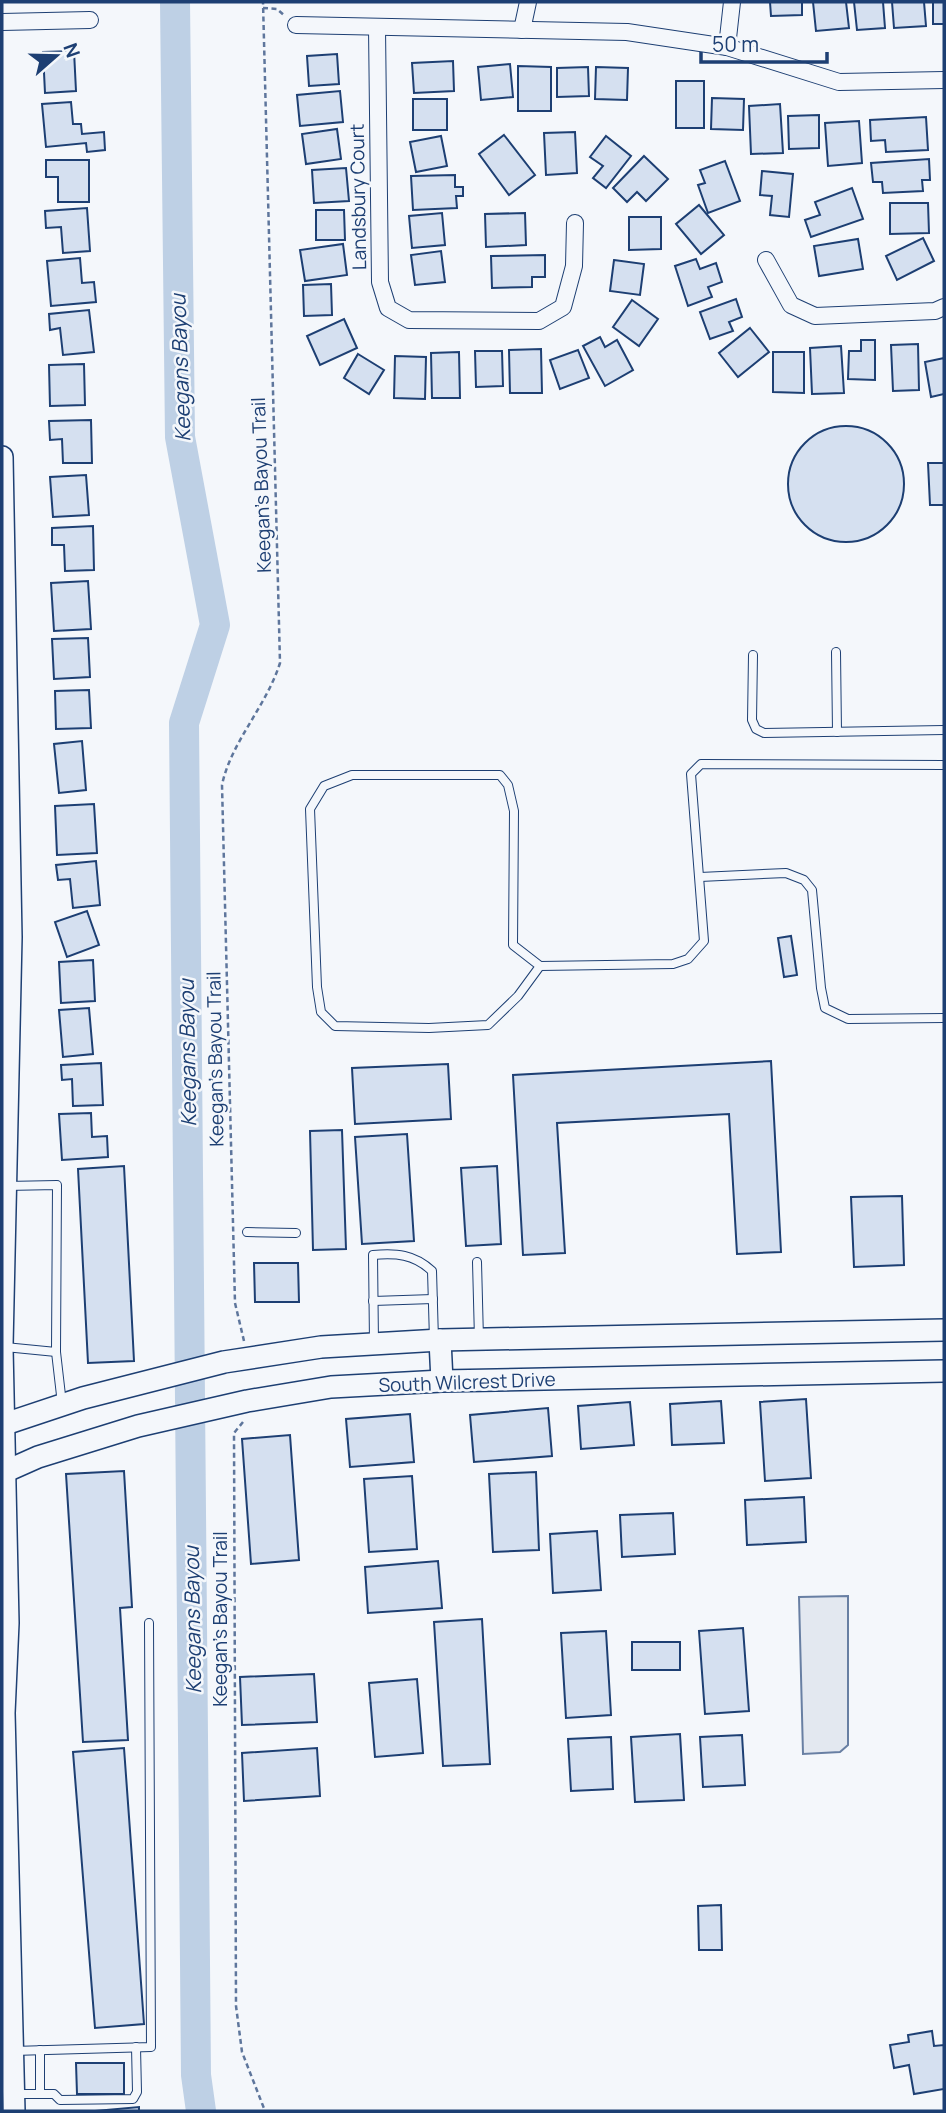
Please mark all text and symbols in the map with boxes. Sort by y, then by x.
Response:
north arrow [21,21,91,91]
scale bar [701,21,827,65]
text: 50 m [712,30,759,58]
text: N [57,39,87,61]
street label: Landsbury Court [344,124,372,270]
water label: Keegans Bayou [163,292,197,442]
street label: Keegan's Bayou Trail [245,397,277,573]
street label: Keegan's Bayou Trail [200,971,230,1147]
water label: Keegans Bayou [172,978,202,1127]
street label: South Wilcrest Drive [378,1366,556,1398]
street label: Keegan's Bayou Trail [207,1531,233,1707]
water label: Keegans Bayou [177,1545,207,1694]

